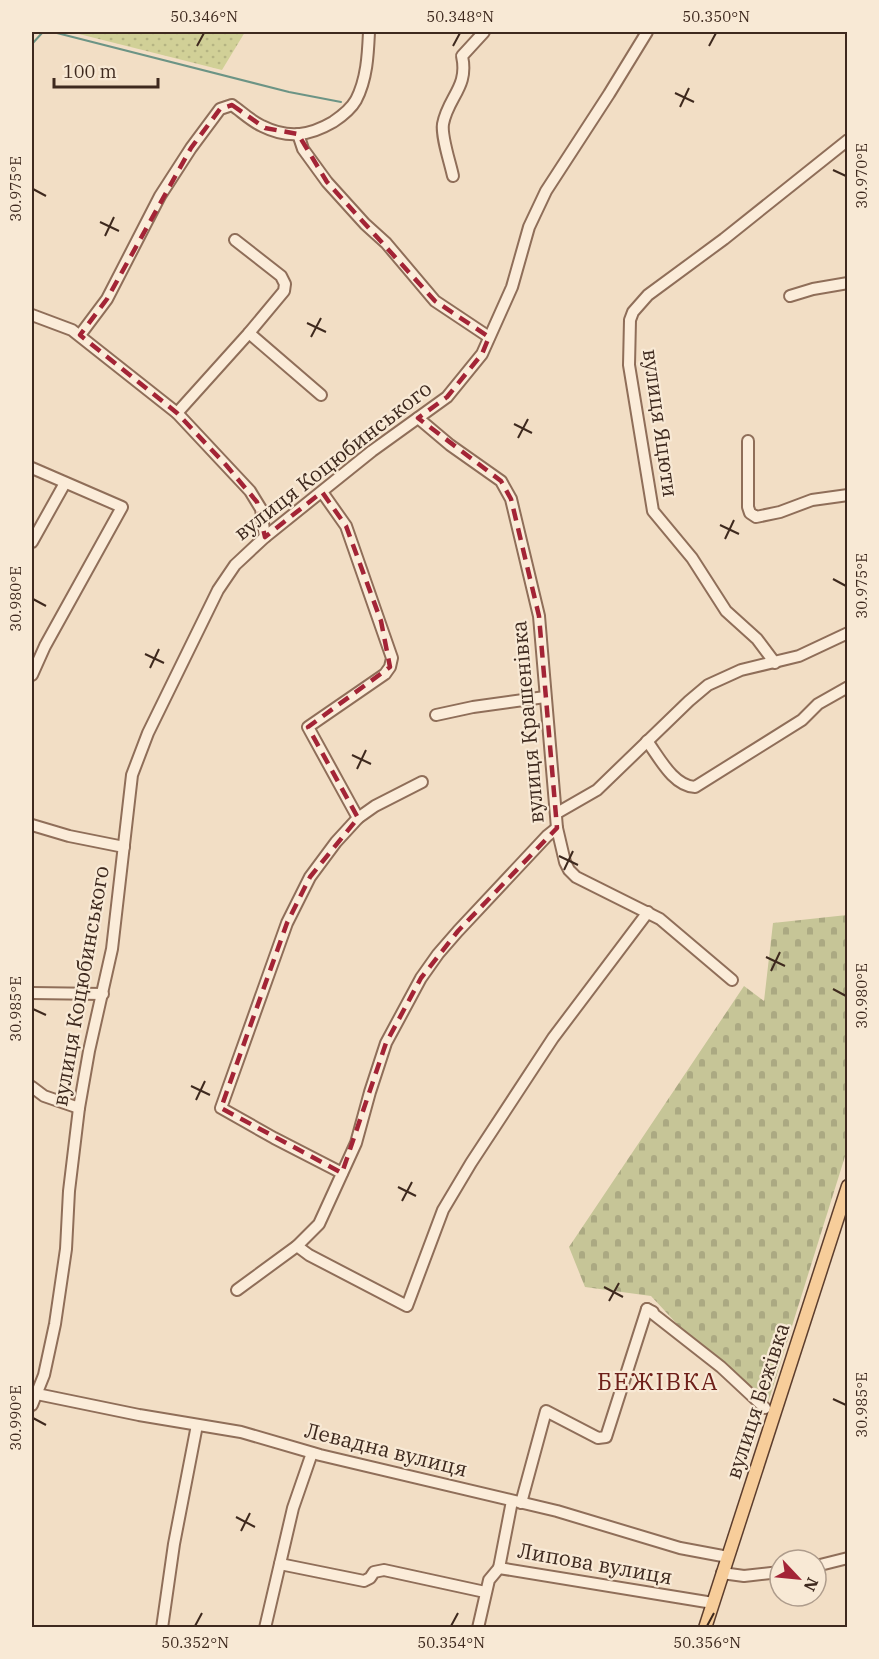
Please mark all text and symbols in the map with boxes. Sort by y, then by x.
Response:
text: 50.346°N [170,7,238,26]
text: 50.348°N [426,7,494,26]
text: 50.350°N [682,7,750,26]
scale bar [54,51,158,89]
text: 100 m [63,60,117,83]
text: 30.970°E [852,143,871,209]
text: 30.975°E [6,156,25,222]
street label: вулиця Яцюти [637,347,685,499]
street label: вулиця Коцюбинського [228,374,437,546]
text: 30.975°E [852,553,871,619]
text: 30.980°E [6,566,25,632]
street label: вулиця Крашенівка [504,619,550,825]
street label: вулиця Коцюбинського [45,863,115,1108]
text: 30.980°E [852,963,871,1029]
text: 30.985°E [6,976,25,1042]
street label: вулиця Бежівка [719,1319,795,1482]
district label: БЕЖІВКА [597,1365,719,1397]
text: 30.985°E [852,1372,871,1438]
text: 30.990°E [6,1385,25,1451]
street label: Левадна вулиця [302,1415,470,1483]
street label: Липова вулиця [516,1536,675,1590]
north arrow [768,1548,828,1608]
text: N [800,1575,823,1595]
text: 50.352°N [161,1633,229,1652]
text: 50.354°N [417,1633,485,1652]
text: 50.356°N [673,1633,741,1652]

